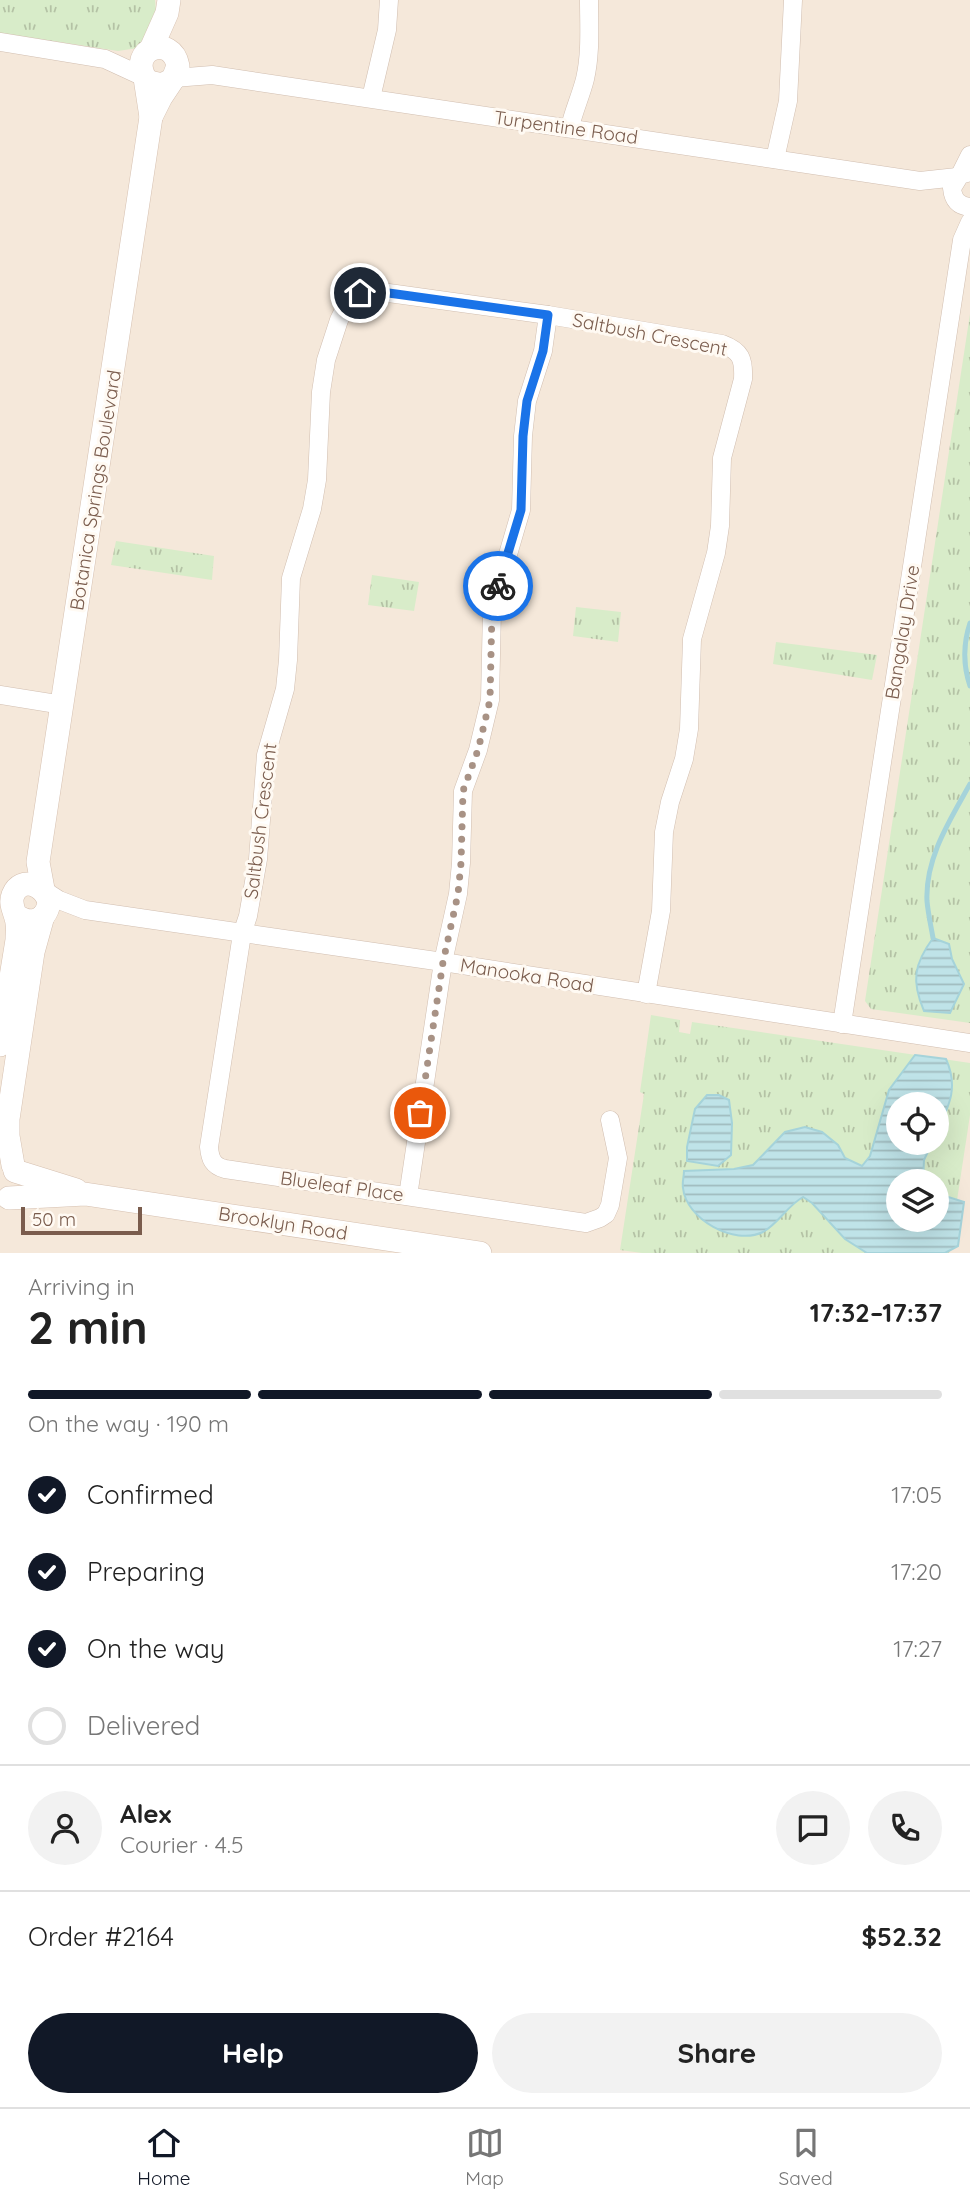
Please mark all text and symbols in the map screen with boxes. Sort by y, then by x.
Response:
street label: Turpentine Road [492,105,640,149]
pin [330,263,390,323]
icon: home [341,274,379,312]
street label: Saltbush Crescent [571,307,729,361]
street label: Botanica Springs Boulevard [64,368,126,612]
courier [463,551,533,621]
street label: Bangalay Drive [880,563,924,701]
icon: bike [479,567,517,605]
street label: Saltbush Crescent [239,742,281,900]
street label: Manooka Road [458,953,596,997]
pin [390,1083,450,1143]
map controls [886,1092,949,1232]
button: locate [886,1092,949,1155]
icon: bag [401,1094,439,1132]
street label: Blueleaf Place [279,1165,405,1207]
button: layers [886,1169,949,1232]
street label: Brooklyn Road [217,1201,349,1245]
scale bar [21,1204,142,1236]
text: 50 m [32,1207,76,1231]
text: Arriving in [28,1272,135,1301]
text: 17:32–17:37 [810,1296,942,1329]
text: 2 min [28,1298,148,1356]
text: On the way · 190 m [28,1409,229,1438]
icon: check [28,1476,66,1514]
text: Confirmed [87,1478,214,1511]
text: 17:05 [891,1480,942,1509]
icon: check [28,1553,66,1591]
text: Preparing [87,1555,205,1588]
text: 17:20 [891,1557,942,1586]
icon: check [28,1630,66,1668]
text: On the way [87,1632,225,1665]
text: 17:27 [893,1634,942,1663]
text: Delivered [87,1709,200,1742]
button: person [28,1791,102,1865]
button: chat [776,1791,850,1865]
button: phone [868,1791,942,1865]
text: Alex [120,1797,171,1830]
text: Courier · 4.5 [120,1830,244,1859]
text: Order #2164 [28,1920,174,1953]
text: $52.32 [861,1920,942,1953]
button: Help [28,2013,478,2093]
button: Share [492,2013,942,2093]
tab: Home [137,2124,191,2190]
tab: Map [465,2124,504,2190]
tab: Saved [779,2124,833,2190]

